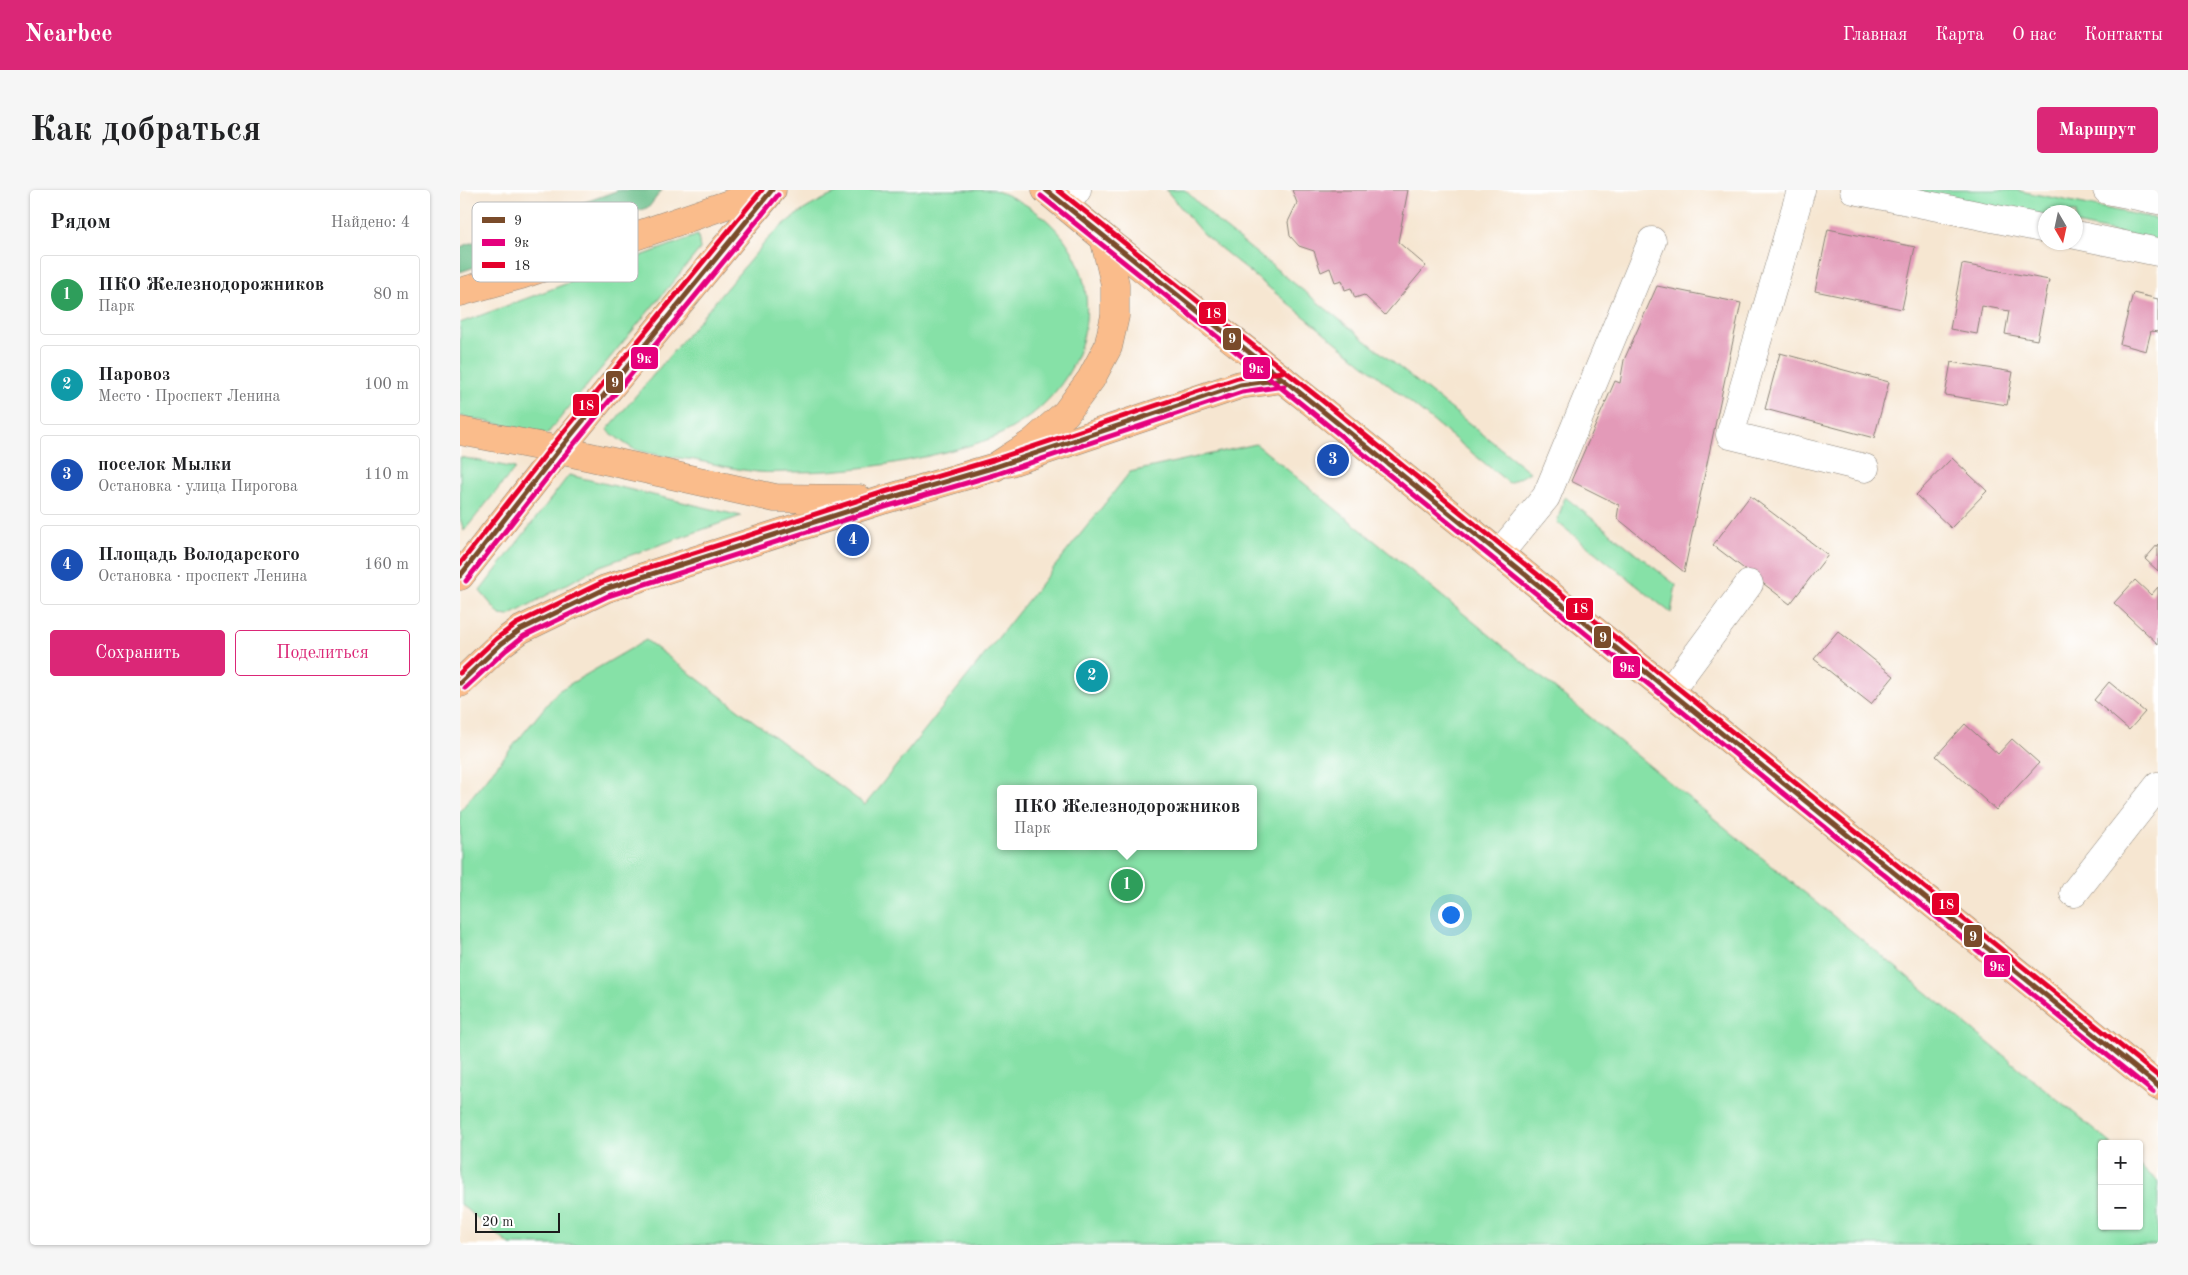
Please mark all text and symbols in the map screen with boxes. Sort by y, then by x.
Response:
text: Nearbee [25,23,113,47]
text: Главная [1843,26,1907,44]
text: Карта [1935,26,1984,44]
text: О нас [2012,26,2056,44]
text: Контакты [2084,26,2163,44]
button: Маршрут [2037,107,2158,153]
text: Как добраться [30,113,261,148]
legend [472,202,638,282]
north arrow [2038,205,2083,250]
text: Рядом [50,212,111,233]
text: 9 [514,214,522,228]
text: Найдено: 4 [331,215,410,231]
text: 9к [514,236,529,250]
text: 18 [514,259,530,273]
text: ПКО Железнодорожников [98,276,324,295]
text: 1 [62,287,72,303]
text: 80 m [373,287,409,303]
text: Парк [98,299,135,315]
line badge: 18 [1198,301,1227,325]
text: 18 [1205,307,1221,321]
line badge: 9 [1222,327,1242,351]
text: 9 [1228,332,1236,346]
line badge: 9к [630,346,659,370]
text: 9к [636,352,652,366]
line badge: 9к [1242,356,1271,380]
text: 9к [1248,362,1264,376]
text: Паровоз [98,366,170,385]
line badge: 9 [605,370,624,394]
text: 9 [611,376,619,390]
text: 2 [62,377,72,393]
text: 100 m [364,377,409,393]
text: Место · Проспект Ленина [98,389,281,405]
line badge: 18 [572,393,600,417]
text: 18 [578,399,594,413]
pin: 3 [1317,441,1349,479]
text: поселок Мылки [98,456,232,475]
text: 3 [62,467,72,483]
text: 110 m [364,467,409,483]
text: Остановка · улица Пирогова [98,479,298,495]
pin: 4 [837,521,869,559]
text: Площадь Володарского [98,546,300,565]
text: 4 [62,557,72,573]
text: 160 m [364,557,409,573]
text: Остановка · проспект Ленина [98,569,307,585]
line badge: 18 [1565,597,1594,621]
text: 18 [1572,602,1588,616]
line badge: 9 [1593,625,1612,649]
button: Сохранить [50,630,225,676]
button: Поделиться [235,630,410,676]
text: 9 [1599,631,1607,645]
line badge: 9к [1612,655,1641,679]
pin: 2 [1076,657,1108,695]
text: 9к [1619,661,1635,675]
popup [997,785,1257,850]
text: ПКО Железнодорожников [1014,798,1240,817]
text: Парк [1014,821,1051,837]
pin: 1 [1111,866,1143,904]
line badge: 18 [1931,892,1960,916]
text: 18 [1938,898,1954,912]
your location [1438,902,1464,928]
line badge: 9 [1963,924,1983,948]
text: 9 [1969,930,1977,944]
line badge: 9к [1983,954,2011,978]
text: 9к [1989,960,2005,974]
map controls [2098,1140,2143,1230]
button: + [2098,1140,2143,1185]
button: − [2098,1185,2143,1230]
scale bar [475,1210,560,1233]
text: 20 m [482,1215,513,1229]

